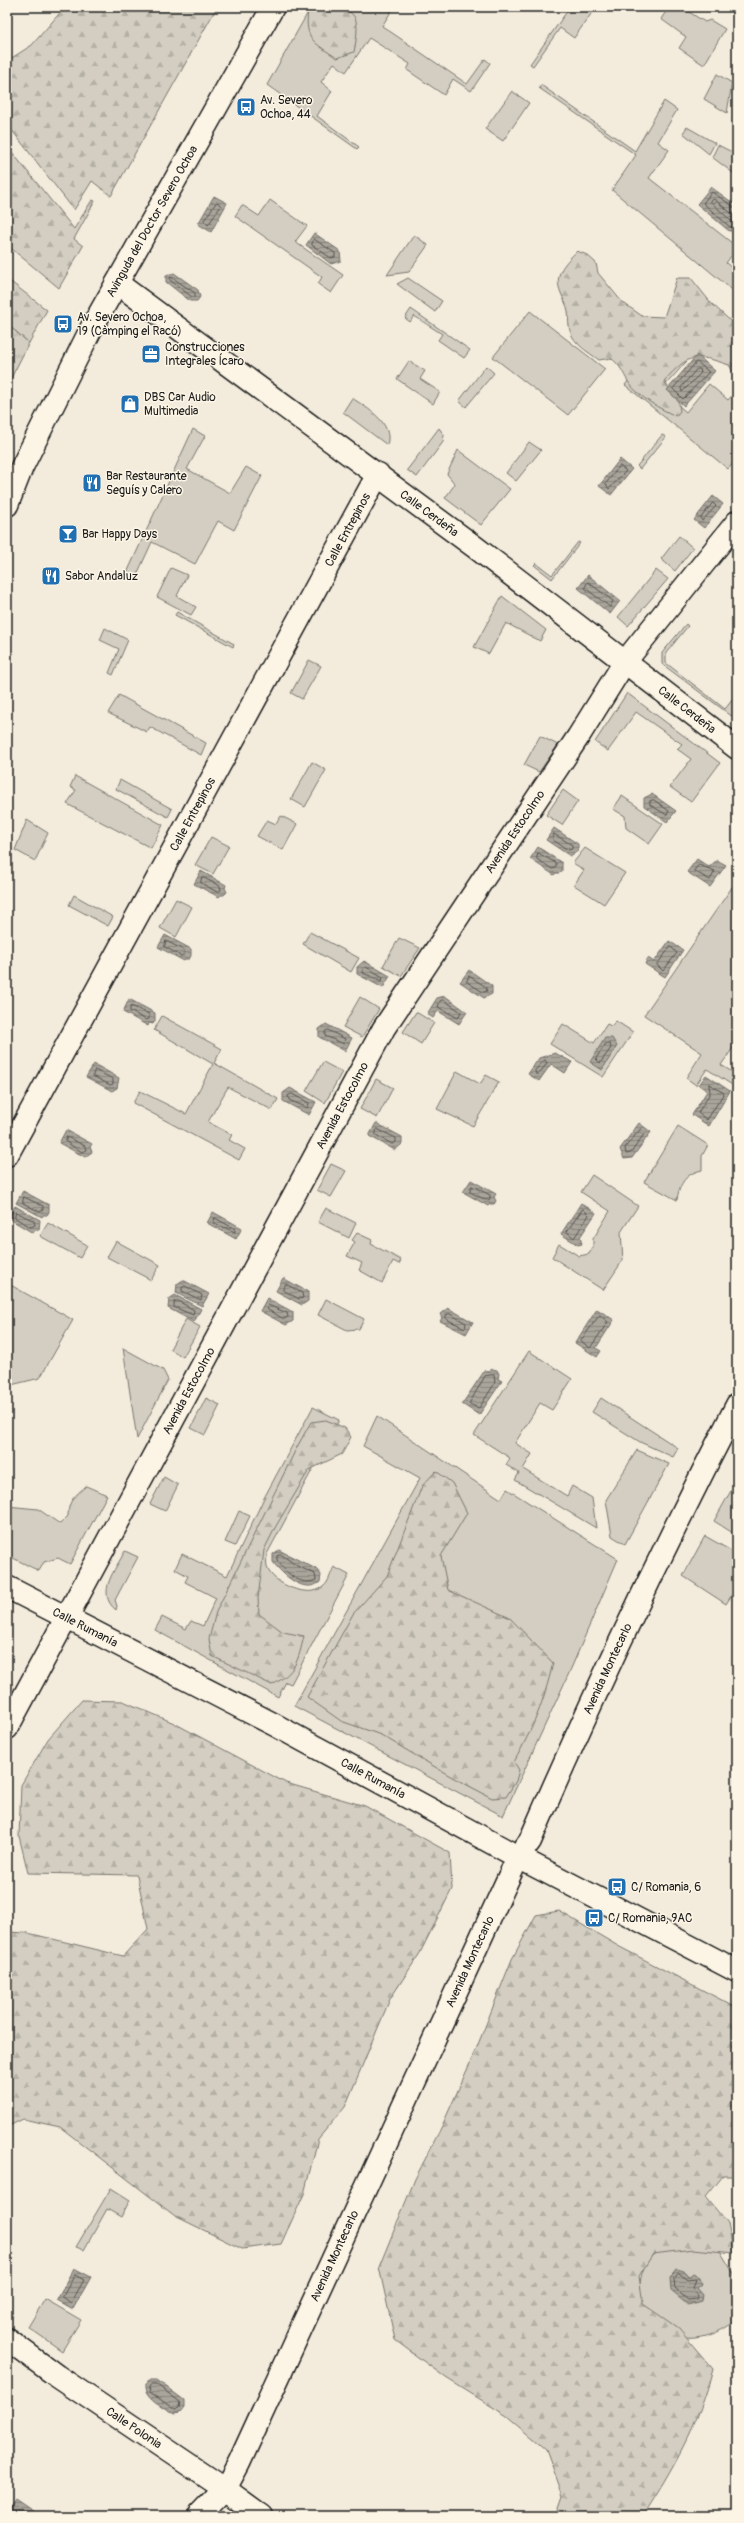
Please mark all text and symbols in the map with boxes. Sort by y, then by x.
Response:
place label: Av. Severo Ochoa, 44 [260,93,313,122]
bus stop icon: Av. Severo Ochoa, 44 [235,96,257,118]
street label: Avinguda del Doctor Severo Ochoa [103,142,201,300]
place label: Av. Severo Ochoa, 19 (Càmping el Racó) [77,310,182,339]
bus stop icon: Av. Severo Ochoa, 19 (Càmping el Racó) [52,313,74,335]
place label: Construcciones Integrales Ícaro [165,340,245,369]
office icon: Construcciones Integrales Ícaro [140,343,162,365]
place label: DBS Car Audio Multimedia [144,390,216,419]
shop icon: DBS Car Audio Multimedia [119,393,141,415]
place label: Bar Restaurante Seguís y Calero [106,469,187,498]
restaurant icon: Bar Restaurante Seguís y Calero [81,472,103,494]
street label: Calle Cerdeña [397,487,462,540]
street label: Calle Entrepinos [322,490,374,569]
bar icon: Bar Happy Days [57,523,79,545]
place label: Bar Happy Days [82,527,158,542]
restaurant icon: Sabor Andaluz [40,565,62,587]
place label: Sabor Andaluz [65,569,138,584]
street label: Calle Cerdeña [655,683,719,737]
street label: Calle Entrepinos [167,774,219,854]
street label: Avenida Estocolmo [482,787,548,876]
street label: Avenida Estocolmo [313,1059,372,1152]
street label: Avenida Estocolmo [159,1344,218,1437]
street label: Calle Rumanía [50,1604,121,1651]
street label: Avenida Montecarlo [580,1620,635,1717]
street label: Calle Rumanía [338,1755,408,1802]
bus stop icon: C/ Romania, 6 [606,1876,628,1898]
place label: C/ Romania, 6 [631,1880,701,1895]
bus stop icon: C/ Romania, 9AC [583,1907,605,1929]
place label: C/ Romania, 9AC [608,1911,693,1926]
street label: Avenida Montecarlo [442,1913,498,2010]
street label: Avenida Montecarlo [307,2207,362,2304]
street label: Calle Polonia [103,2404,165,2452]

